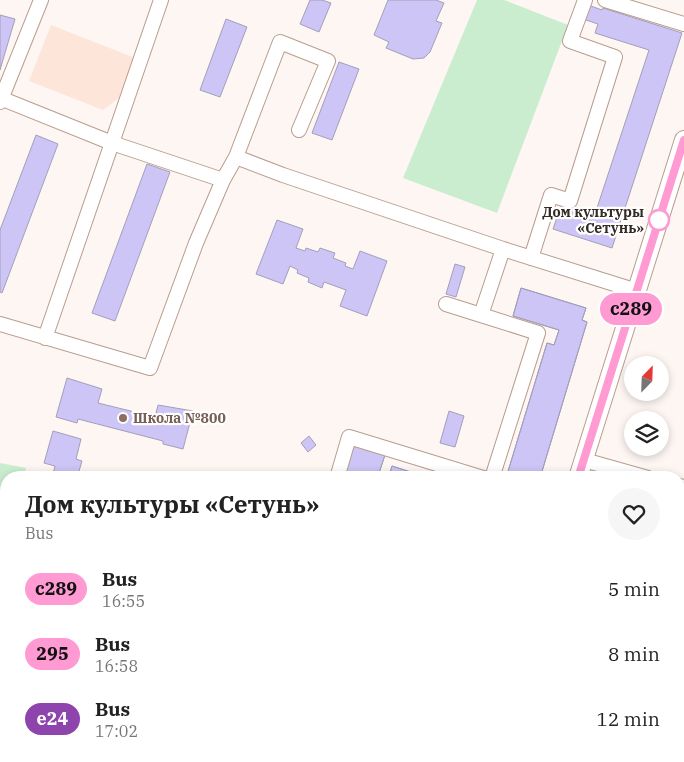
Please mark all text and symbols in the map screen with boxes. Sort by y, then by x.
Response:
place label: Дом культуры «Сетунь» [542,203,644,237]
marker: Дом культуры «Сетунь» [648,209,670,231]
line badge: с289 [596,293,666,325]
text: с289 [610,297,652,320]
north arrow [624,356,669,401]
map controls [624,356,669,456]
place label: Школа №800 [133,409,226,427]
button: layers [624,411,669,456]
marker: Школа №800 [117,412,129,424]
text: Дом культуры «Сетунь» [25,488,319,520]
button: heart [608,488,660,540]
text: Bus [25,523,53,543]
text: Bus [102,567,137,591]
text: с289 [35,577,77,600]
text: 5 min [608,577,660,601]
text: 16:55 [102,591,145,611]
text: Bus [95,632,130,656]
text: 295 [36,642,69,665]
text: 8 min [608,642,660,666]
text: 16:58 [95,656,138,676]
text: Bus [95,697,130,721]
text: е24 [37,707,68,730]
text: 12 min [597,707,660,731]
text: 17:02 [95,721,138,741]

